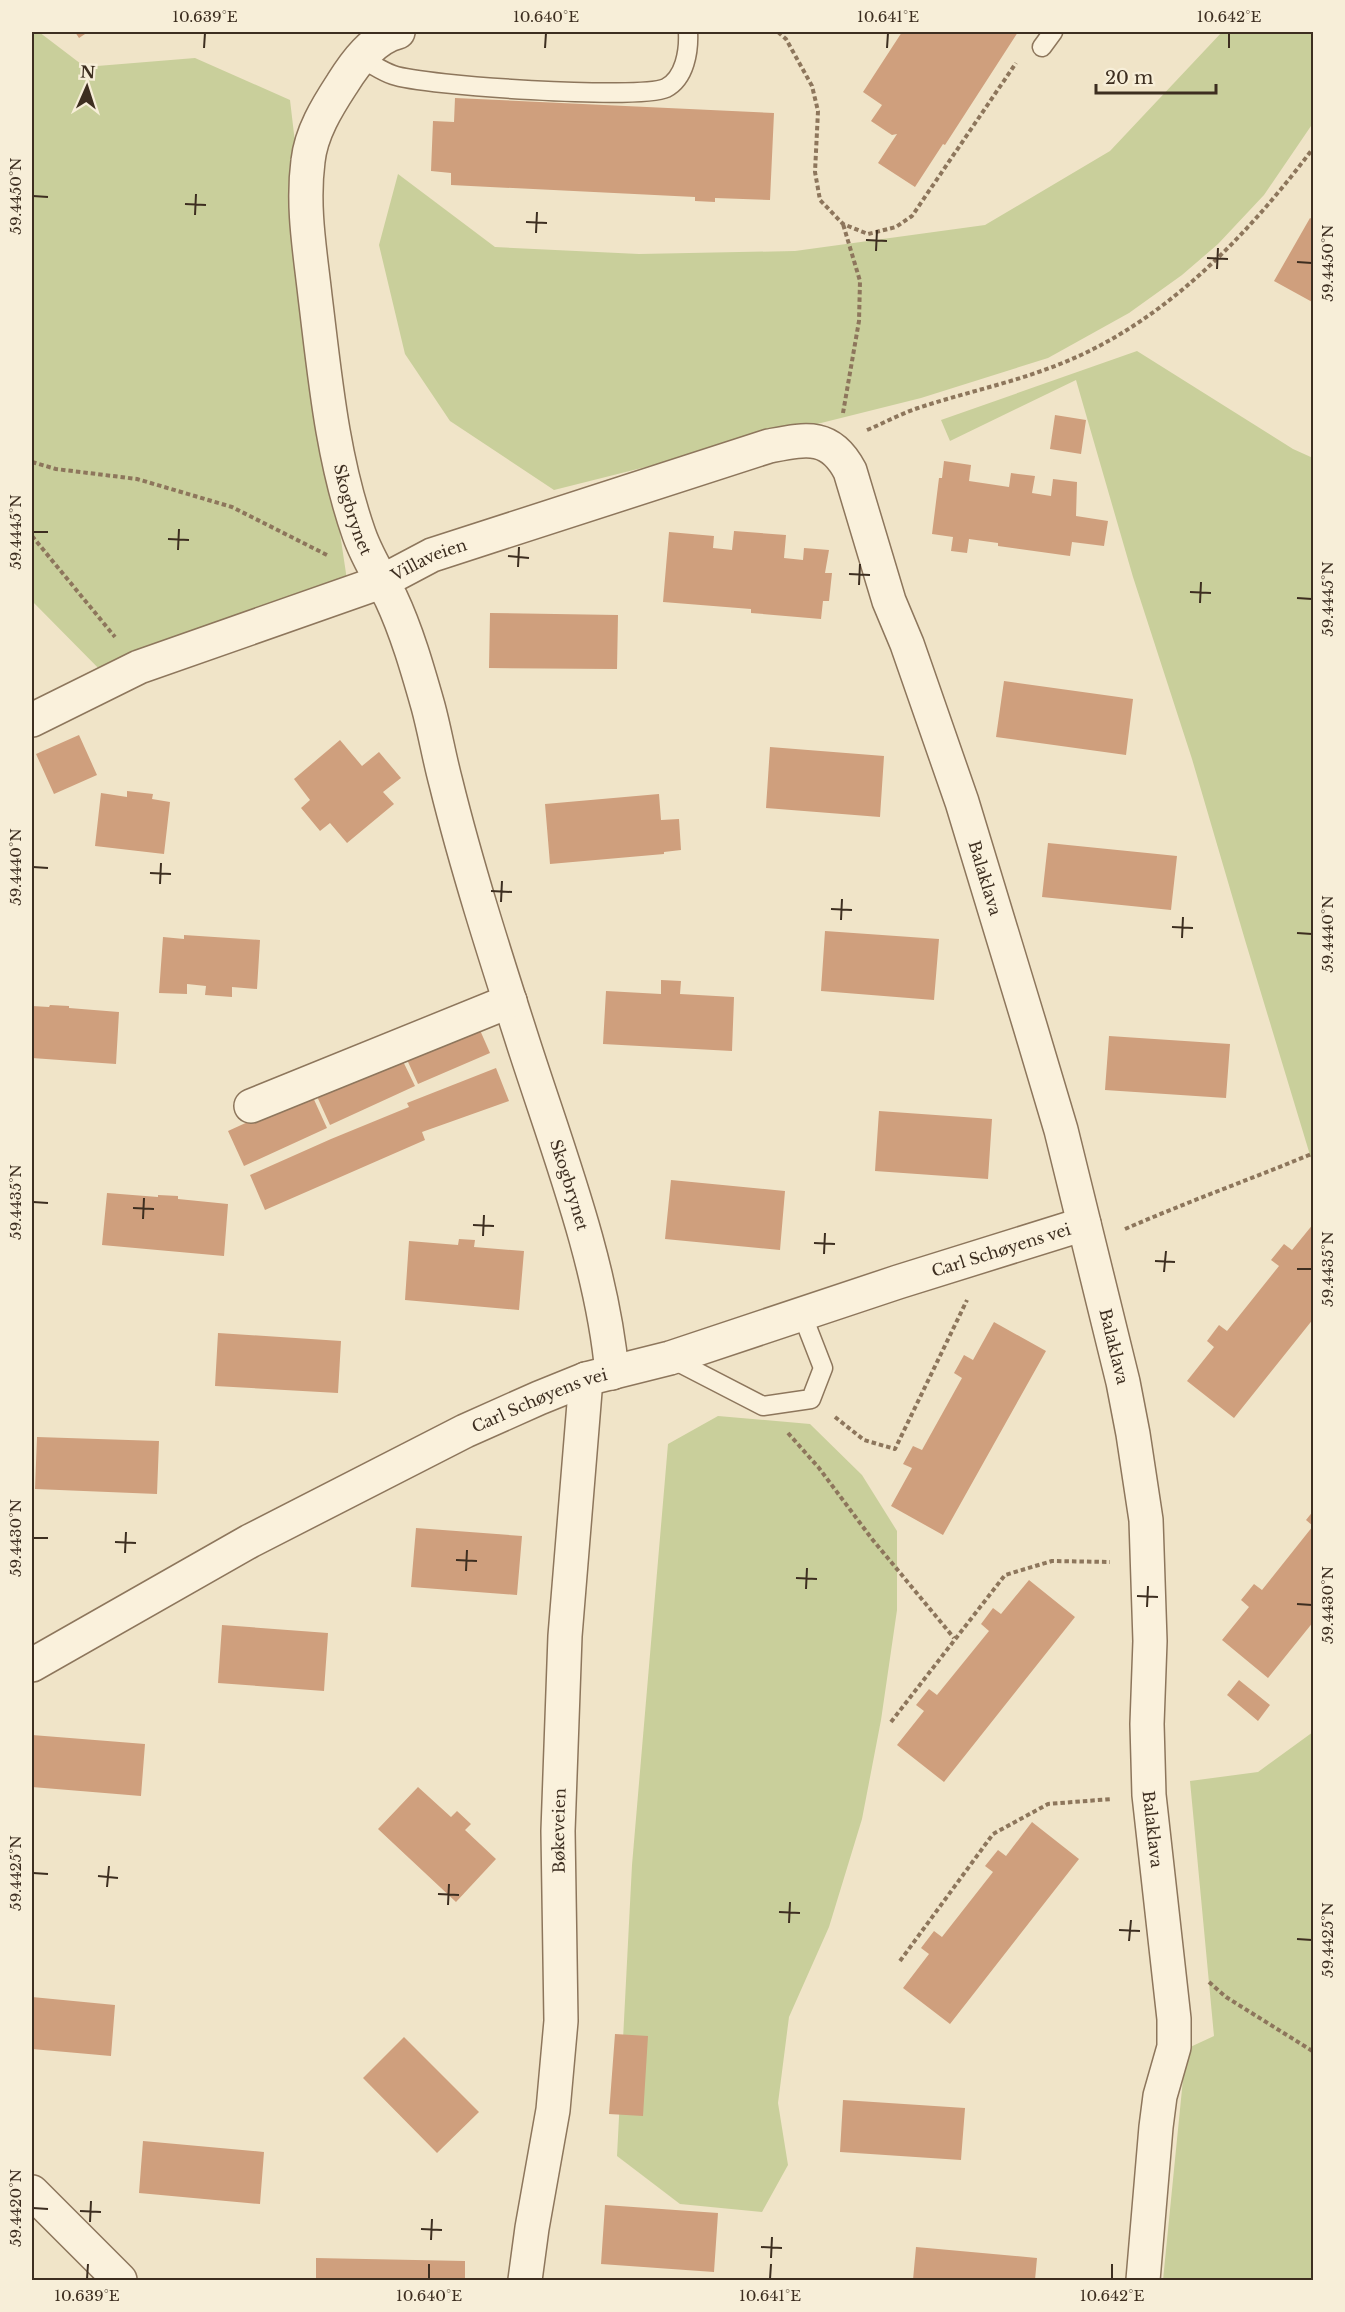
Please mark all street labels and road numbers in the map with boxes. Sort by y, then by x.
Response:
street label: Skogbrynet [330,462,376,558]
street label: Villaveien [387,534,469,585]
street label: Balaklava [964,838,1006,918]
street label: Skogbrynet [546,1137,593,1233]
street label: Carl Schøyens vei [929,1219,1074,1281]
street label: Balaklava [1095,1307,1133,1387]
street label: Carl Schøyens vei [469,1364,610,1437]
street label: Bøkeveien [548,1788,570,1873]
street label: Balaklava [1139,1790,1167,1869]

